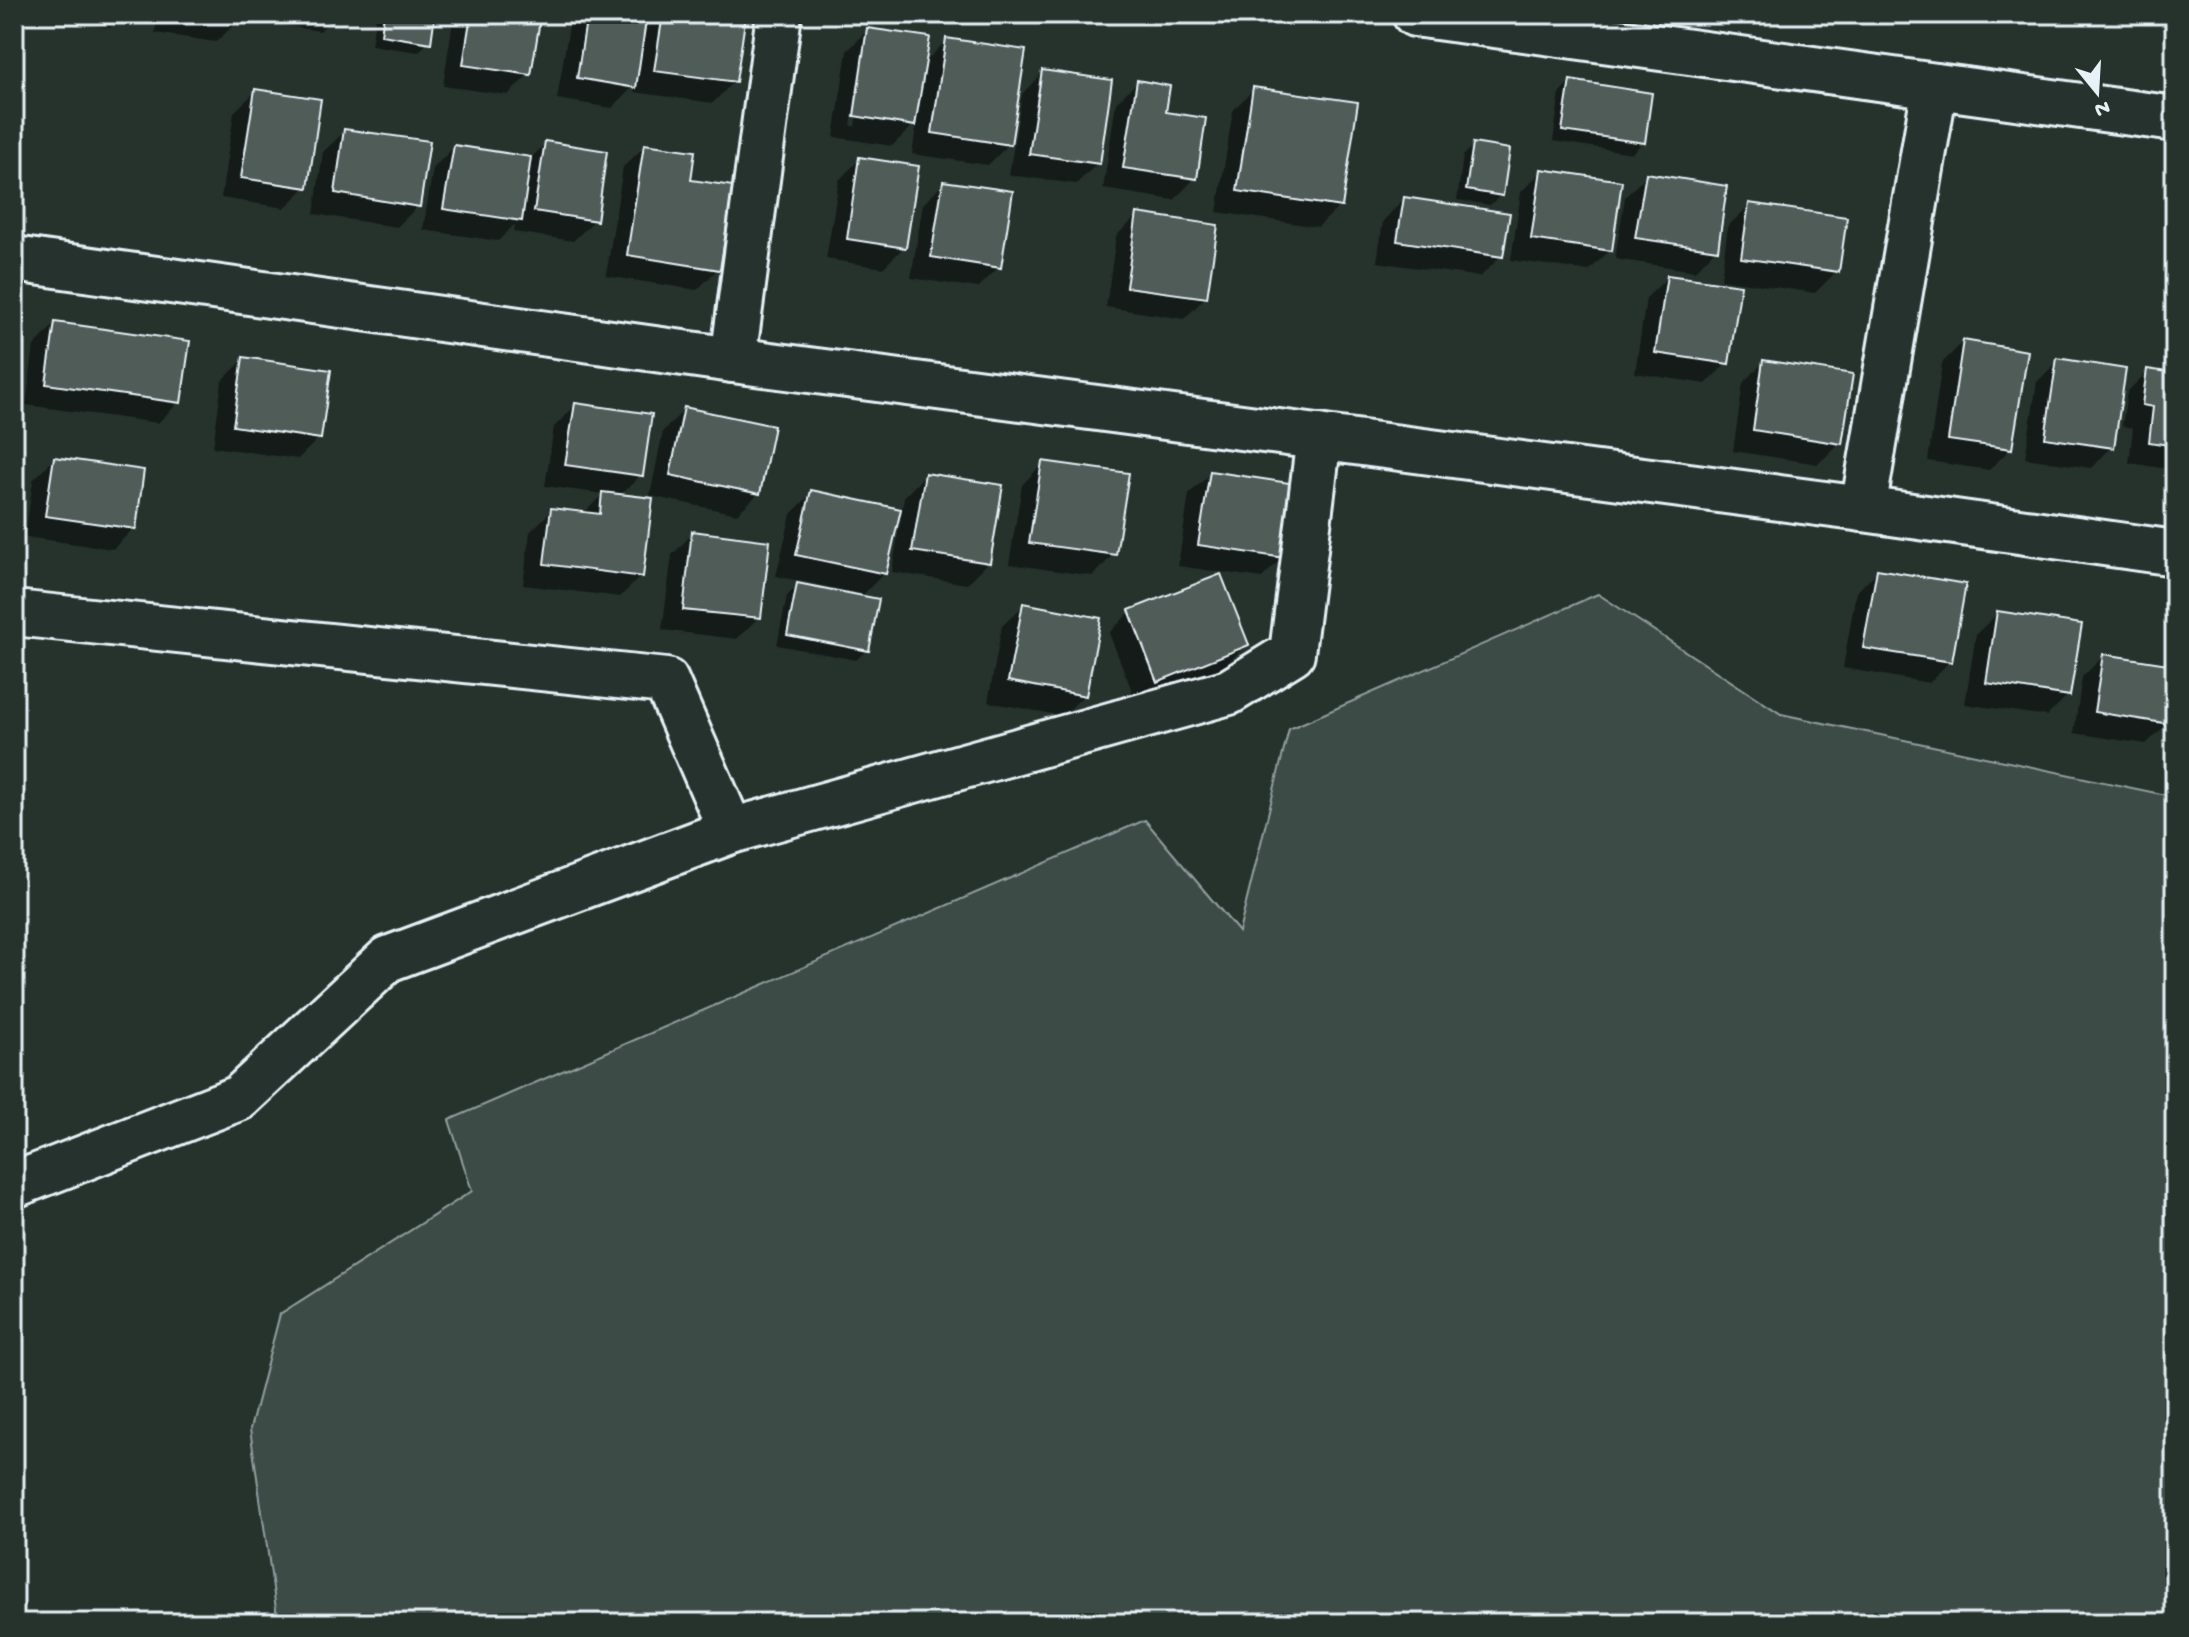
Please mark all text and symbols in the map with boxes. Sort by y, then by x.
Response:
north arrow [2057,52,2137,132]
text: N [2091,93,2113,122]

